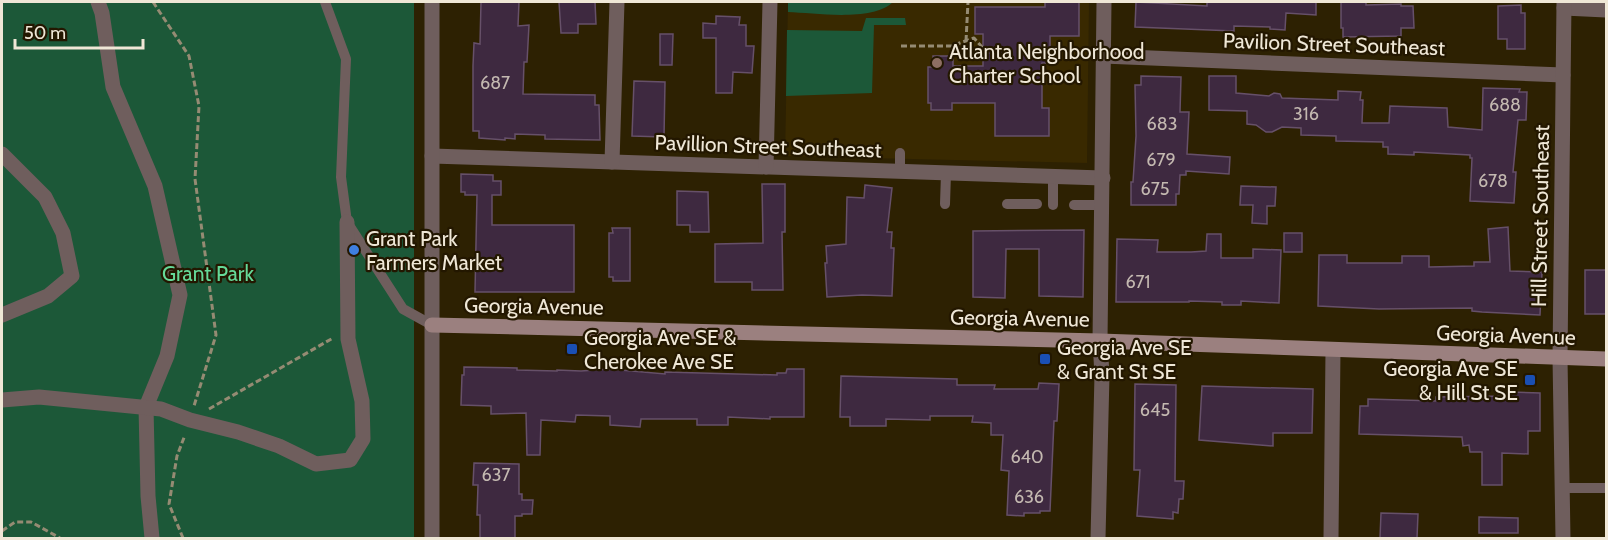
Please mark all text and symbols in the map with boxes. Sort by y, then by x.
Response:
scale bar [15,12,142,50]
text: 50 m [24,22,66,44]
street label: Pavilion Street Southeast [1223,28,1445,60]
place label: Atlanta Neighborhood Charter School [949,39,1144,88]
marker: Atlanta Neighborhood Charter School [930,56,944,70]
house number: 687 [480,72,510,94]
house number: 688 [1489,94,1521,116]
house number: 316 [1293,103,1319,125]
house number: 683 [1147,113,1177,135]
street label: Hill Street Southeast [1526,125,1554,307]
street label: Pavillion Street Southeast [654,130,882,162]
house number: 679 [1146,149,1176,171]
house number: 678 [1478,170,1508,192]
house number: 675 [1141,178,1169,200]
place label: Grant Park Farmers Market [366,226,502,275]
marker: Grant Park Farmers Market [347,243,361,257]
park label: Grant Park [162,261,254,286]
house number: 671 [1125,271,1151,293]
street label: Georgia Avenue [464,292,604,320]
street label: Georgia Avenue [950,304,1090,332]
street label: Georgia Avenue [1436,320,1576,350]
place label: Georgia Ave SE & Cherokee Ave SE [584,325,736,374]
place label: Georgia Ave SE & Grant St SE [1057,335,1192,384]
marker: Georgia Ave SE & Cherokee Ave SE [565,342,579,356]
marker: Georgia Ave SE & Grant St SE [1038,352,1052,366]
place label: Georgia Ave SE & Hill St SE [1383,356,1518,405]
marker: Georgia Ave SE & Hill St SE [1523,373,1537,387]
house number: 645 [1140,399,1170,421]
house number: 640 [1010,446,1044,468]
house number: 637 [481,464,511,486]
house number: 636 [1014,486,1044,508]

